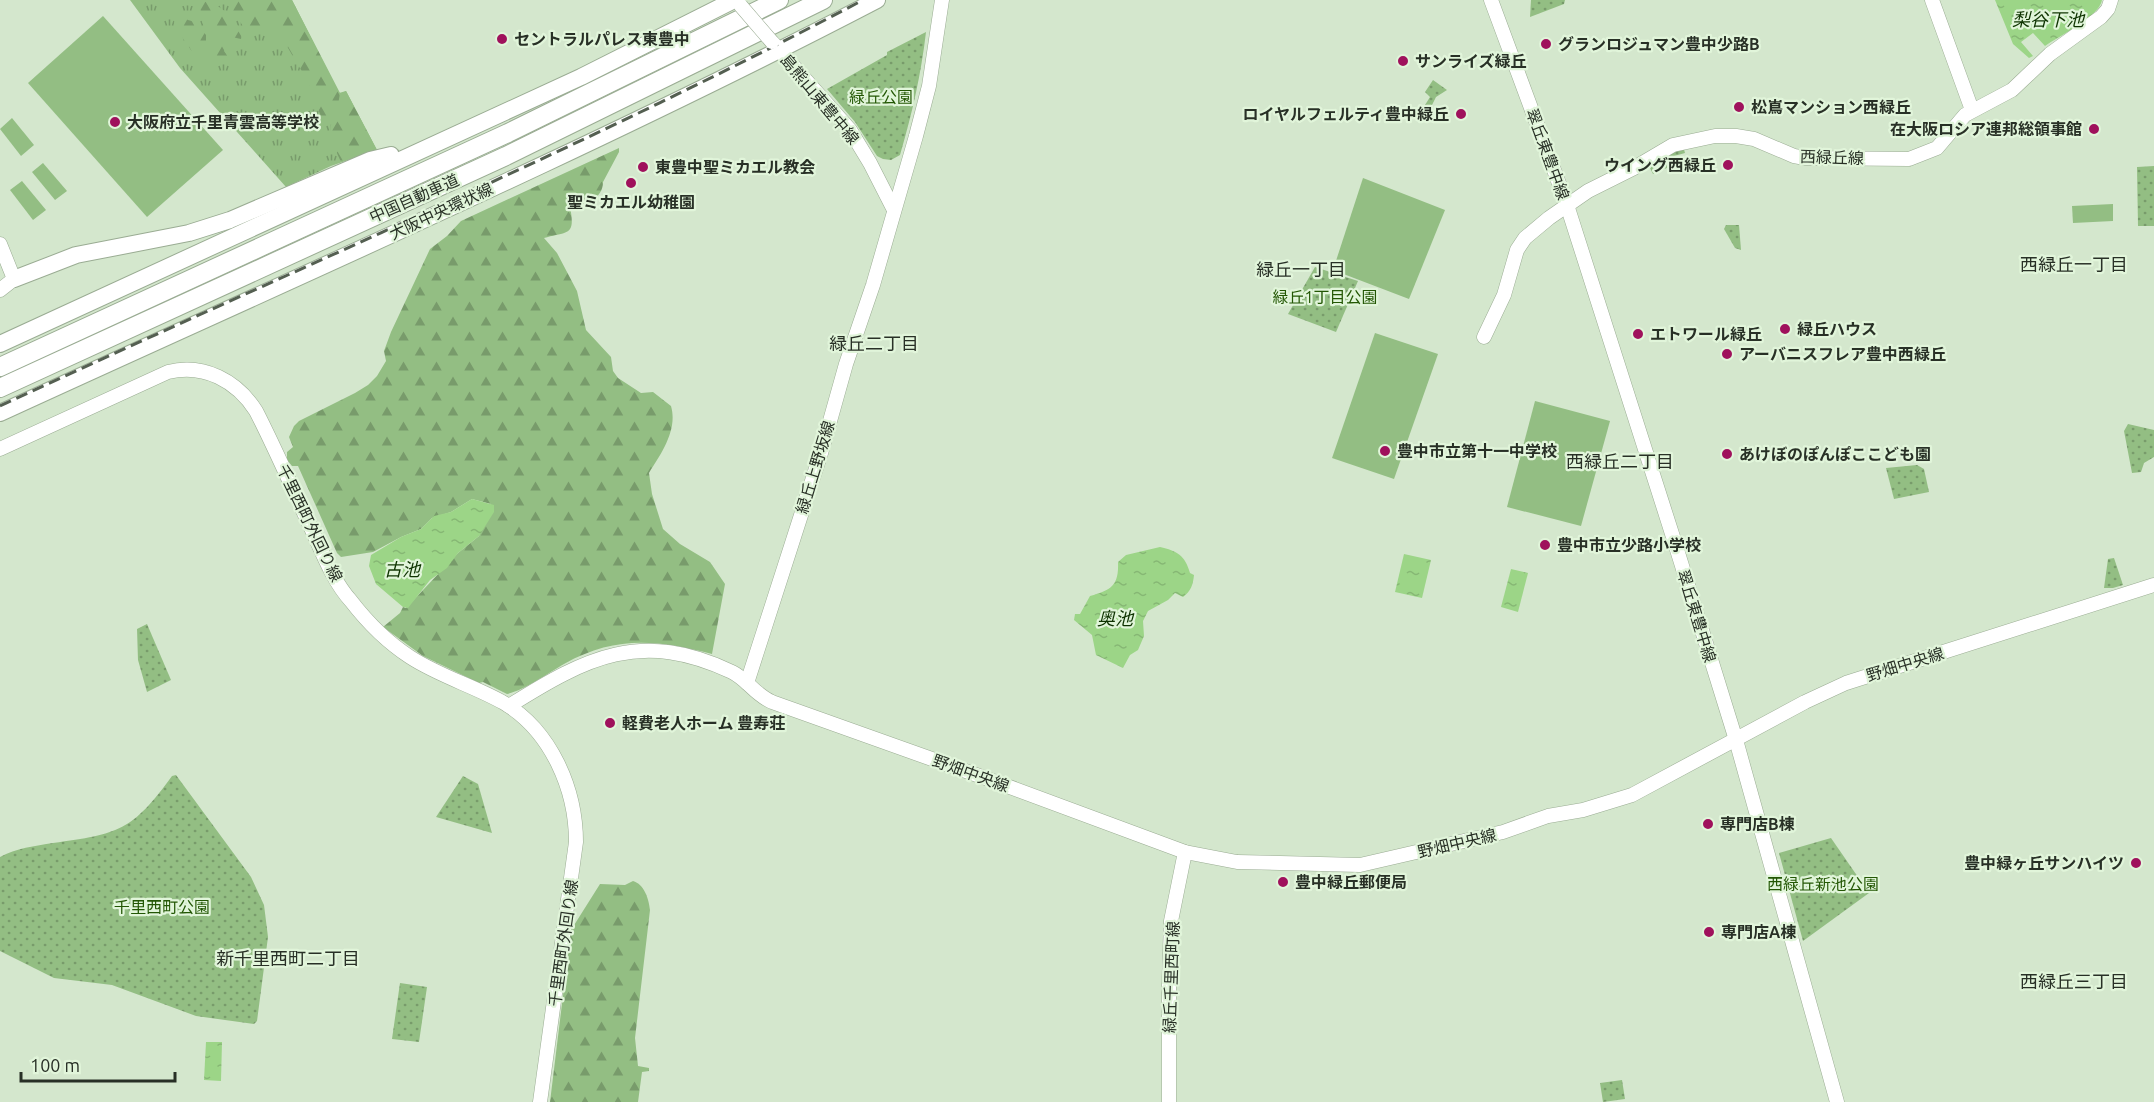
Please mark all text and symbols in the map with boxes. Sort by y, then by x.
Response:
water label: 梨谷下池 [2012,9,2086,29]
place label: セントラルパレス東豊中 [514,30,690,48]
marker: セントラルパレス東豊中 [495,32,509,46]
place label: グランロジュマン豊中少路B [1558,35,1760,53]
marker: グランロジュマン豊中少路B [1539,37,1553,51]
street label: 島熊山東豊中線 [777,50,863,148]
place label: サンライズ緑丘 [1415,52,1527,70]
marker: サンライズ緑丘 [1396,54,1410,68]
park label: 緑丘公園 [849,88,913,106]
place label: 松嶌マンション西緑丘 [1751,98,1911,116]
marker: 松嶌マンション西緑丘 [1732,100,1746,114]
place label: ロイヤルフェルティ豊中緑丘 [1242,105,1449,123]
street label: 翠丘東豊中線 [1523,106,1573,202]
marker: ロイヤルフェルティ豊中緑丘 [1454,107,1468,121]
place label: 大阪府立千里青雲高等学校 [127,113,319,131]
marker: 大阪府立千里青雲高等学校 [108,115,122,129]
place label: 在大阪ロシア連邦総領事館 [1890,120,2082,138]
marker: 在大阪ロシア連邦総領事館 [2087,122,2101,136]
street label: 西緑丘線 [1800,147,1864,167]
place label: ウイング西緑丘 [1604,156,1716,174]
place label: 東豊中聖ミカエル教会 [655,158,815,176]
marker: ウイング西緑丘 [1721,158,1735,172]
marker: 東豊中聖ミカエル教会 [636,160,650,174]
street label: 中国自動車道 [366,170,462,226]
marker: 聖ミカエル幼稚園 [624,176,638,190]
street label: 大阪中央環状線 [386,179,496,243]
place label: 聖ミカエル幼稚園 [567,193,695,211]
district label: 西緑丘一丁目 [2020,254,2128,274]
district label: 緑丘一丁目 [1256,259,1346,279]
park label: 緑丘1丁目公園 [1272,288,1378,306]
place label: 緑丘ハウス [1797,320,1877,338]
marker: 緑丘ハウス [1778,322,1792,336]
place label: エトワール緑丘 [1650,325,1762,343]
marker: エトワール緑丘 [1631,327,1645,341]
district label: 緑丘二丁目 [829,333,919,353]
place label: アーバニスフレア豊中西緑丘 [1739,345,1946,363]
marker: アーバニスフレア豊中西緑丘 [1720,347,1734,361]
street label: 緑丘上野坂線 [792,418,838,516]
place label: 豊中市立第十一中学校 [1397,442,1557,460]
marker: 豊中市立第十一中学校 [1378,444,1392,458]
place label: あけぼのぽんぽここども園 [1739,445,1931,463]
marker: あけぼのぽんぽここども園 [1720,447,1734,461]
district label: 西緑丘二丁目 [1566,451,1674,471]
street label: 千里西町外回り線 [274,462,346,584]
place label: 豊中市立少路小学校 [1557,536,1701,554]
marker: 豊中市立少路小学校 [1538,538,1552,552]
water label: 古池 [384,559,422,579]
street label: 翠丘東豊中線 [1674,567,1720,665]
water label: 奥池 [1097,608,1135,628]
street label: 野畑中央線 [1864,644,1946,684]
place label: 軽費老人ホーム 豊寿荘 [622,714,785,732]
marker: 軽費老人ホーム 豊寿荘 [603,716,617,730]
street label: 野畑中央線 [930,751,1012,795]
place label: 専門店B棟 [1720,815,1795,833]
marker: 専門店B棟 [1701,817,1715,831]
street label: 野畑中央線 [1416,825,1498,861]
place label: 豊中緑ヶ丘サンハイツ [1964,854,2124,872]
marker: 豊中緑ヶ丘サンハイツ [2129,856,2143,870]
place label: 豊中緑丘郵便局 [1295,873,1407,891]
marker: 豊中緑丘郵便局 [1276,875,1290,889]
park label: 西緑丘新池公園 [1767,875,1879,893]
street label: 千里西町外回り線 [545,878,581,1008]
park label: 千里西町公園 [114,898,210,916]
street label: 緑丘千里西町線 [1160,921,1182,1033]
place label: 専門店A棟 [1721,923,1796,941]
marker: 専門店A棟 [1702,925,1716,939]
district label: 新千里西町二丁目 [216,948,360,968]
district label: 西緑丘三丁目 [2020,971,2128,991]
scale bar [21,1045,176,1083]
text: 100 m [30,1055,80,1075]

